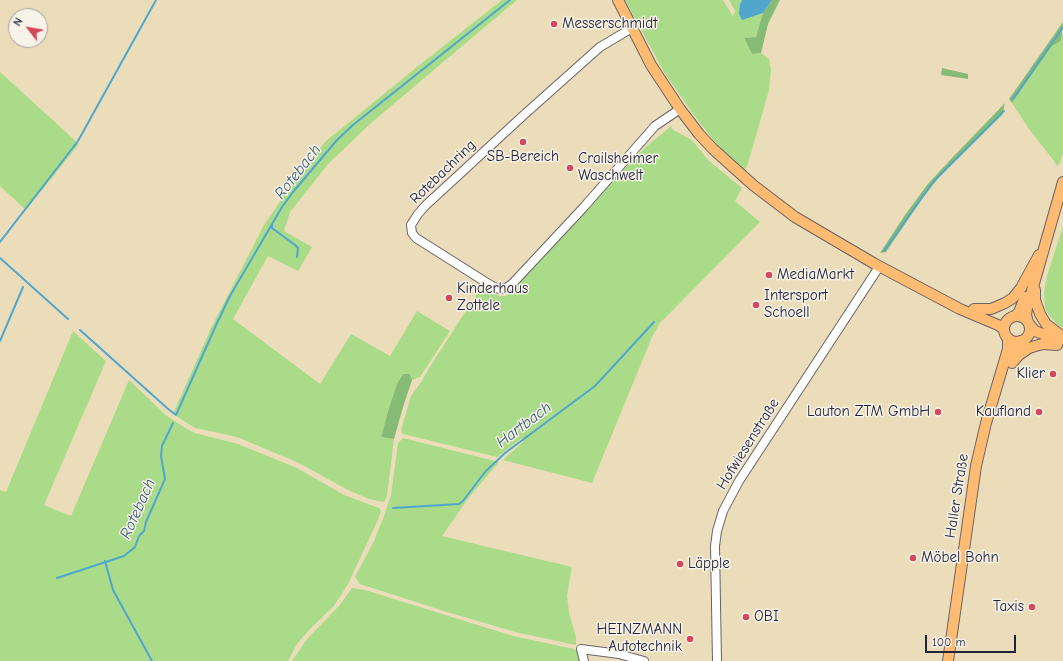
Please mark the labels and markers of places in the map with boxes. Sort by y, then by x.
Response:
place label: Messerschmidt [562,15,658,33]
marker: Messerschmidt [549,19,559,29]
marker: SB-Bereich [518,137,528,147]
place label: SB-Bereich [487,148,559,166]
place label: Crailsheimer Waschwelt [578,150,658,185]
marker: Crailsheimer Waschwelt [565,163,575,173]
place label: MediaMarkt [777,266,854,284]
marker: MediaMarkt [764,270,774,280]
place label: Kinderhaus Zottele [457,280,528,315]
place label: Intersport Schoell [764,287,828,322]
marker: Kinderhaus Zottele [444,293,454,303]
marker: Intersport Schoell [751,300,761,310]
place label: Klier [1016,365,1045,383]
marker: Klier [1048,369,1058,379]
place label: Lauton ZTM GmbH [807,403,930,421]
place label: Kaufland [976,403,1031,421]
marker: Lauton ZTM GmbH [933,407,943,417]
marker: Kaufland [1034,407,1044,417]
place label: Möbel Bohn [921,549,999,567]
marker: Möbel Bohn [908,553,918,563]
place label: Läpple [688,555,730,573]
marker: Läpple [675,559,685,569]
place label: Taxis [993,598,1024,616]
marker: Taxis [1027,602,1037,612]
place label: OBI [754,608,779,626]
marker: OBI [741,612,751,622]
place label: HEINZMANN Autotechnik [597,621,682,656]
marker: HEINZMANN Autotechnik [685,634,695,644]

